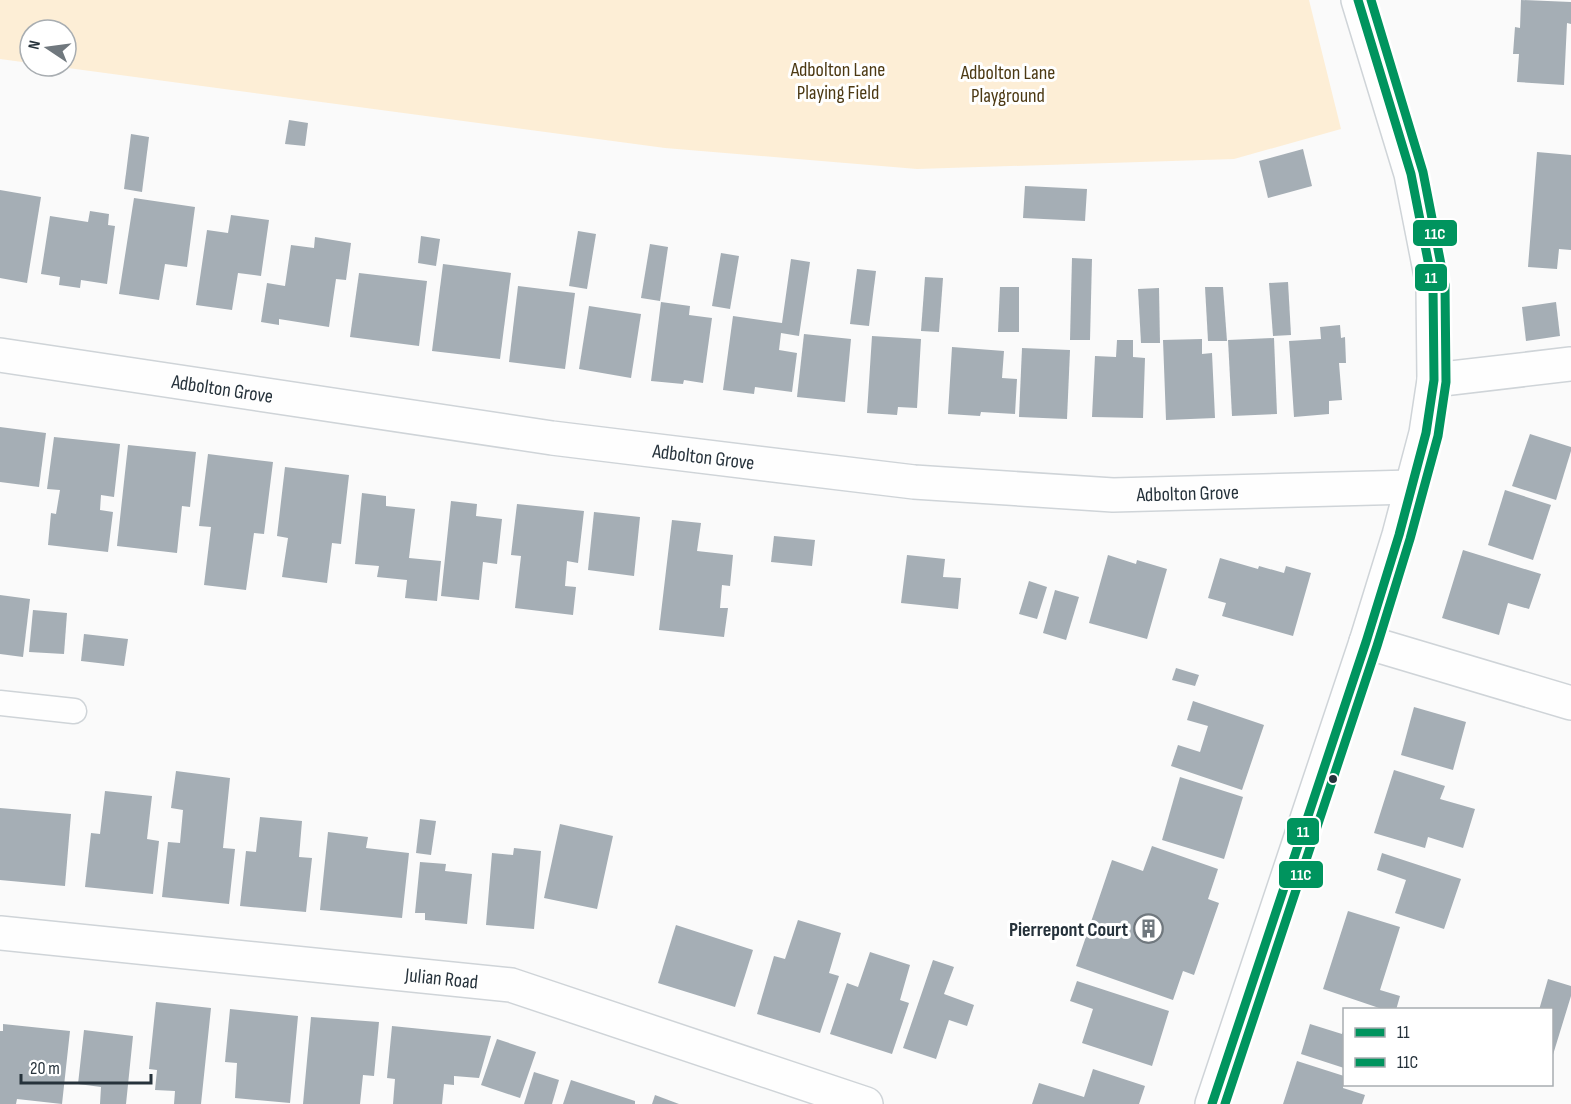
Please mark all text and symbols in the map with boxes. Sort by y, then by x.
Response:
north arrow [18,18,78,78]
text: N [25,39,45,51]
park label: Adbolton Lane Playing Field [790,58,885,105]
park label: Adbolton Lane Playground [960,61,1055,108]
line badge: 11C [1412,219,1458,247]
text: 11C [1425,225,1445,244]
line badge: 11 [1414,263,1448,292]
text: 11 [1425,269,1438,288]
street label: Adbolton Grove [169,370,275,409]
street label: Adbolton Grove [650,439,756,476]
street label: Adbolton Grove [1135,481,1239,507]
unlabelled marker [1327,773,1339,785]
line badge: 11 [1286,817,1320,846]
text: 11 [1297,823,1310,842]
line badge: 11C [1278,860,1324,889]
text: 11C [1291,866,1311,885]
building icon: Pierrepont Court [1133,913,1165,945]
place label: Pierrepont Court [1009,918,1128,942]
street label: Julian Road [403,963,479,995]
legend [1343,1008,1553,1086]
text: 11 [1397,1022,1410,1043]
scale bar [21,1047,152,1085]
text: 11C [1397,1052,1418,1073]
text: 20 m [30,1058,60,1079]

